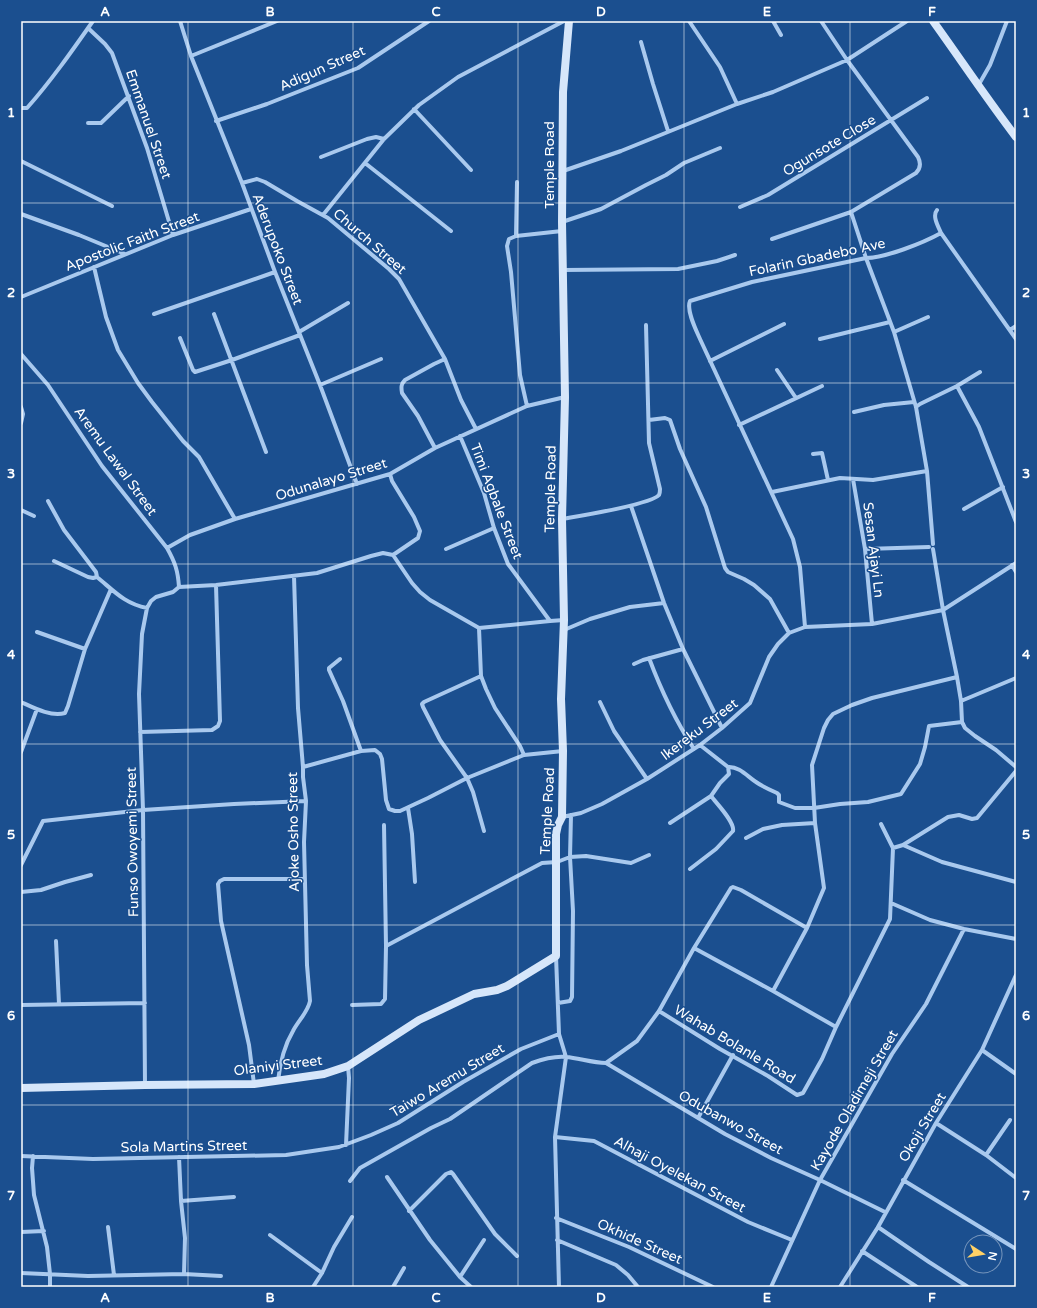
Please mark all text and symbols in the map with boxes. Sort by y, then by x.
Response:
text: A [100,4,110,20]
text: B [265,4,275,20]
text: C [431,4,441,20]
text: D [596,4,606,20]
text: E [763,4,771,20]
text: F [928,4,936,20]
street label: Adigun Street [277,42,368,95]
street label: Emmanuel Street [122,67,175,182]
text: 1 [7,105,15,121]
text: 1 [1022,105,1030,121]
street label: Ogunsote Close [780,111,879,180]
street label: Temple Road [541,121,558,209]
street label: Aderupoko Street [248,191,307,308]
street label: Church Street [330,205,410,278]
street label: Apostolic Faith Street [63,208,202,275]
street label: Folarin Gbadebo Ave [747,235,887,280]
text: 2 [7,285,15,301]
text: 2 [1022,285,1030,301]
street label: Aremu Lawal Street [70,404,161,519]
street label: Timi Agbale Street [467,441,527,562]
street label: Temple Road [541,445,560,533]
street label: Odunalayo Street [273,454,390,505]
text: 3 [7,466,15,482]
text: 3 [1022,466,1030,482]
street label: Sesan Ajayi Ln [859,501,888,599]
text: 4 [7,647,16,663]
text: 4 [1022,647,1031,663]
street label: Ikereku Street [657,694,742,764]
street label: Funso Owoyemi Street [123,766,142,917]
street label: Temple Road [537,767,558,855]
street label: Ajoke Osho Street [284,771,303,892]
text: 5 [7,827,15,843]
text: 5 [1022,827,1030,843]
street label: Wahab Bolanle Road [671,1001,799,1087]
text: 6 [7,1008,15,1024]
text: 6 [1022,1008,1030,1024]
street label: Kayode Oladimeji Street [807,1026,902,1174]
street label: Taiwo Aremu Street [387,1039,508,1121]
street label: Olaniyi Street [233,1052,324,1079]
street label: Odubanwo Street [676,1087,786,1158]
street label: Okoji Street [895,1089,950,1165]
street label: Alhaji Oyelekan Street [611,1133,749,1217]
street label: Sola Martins Street [121,1137,248,1156]
text: 7 [7,1188,15,1204]
text: 7 [1022,1188,1030,1204]
street label: Okhide Street [595,1215,686,1268]
north arrow [963,1234,1003,1274]
text: N [985,1250,1000,1262]
text: A [100,1290,110,1306]
text: B [265,1290,275,1306]
text: C [431,1290,441,1306]
text: D [596,1290,606,1306]
text: E [763,1290,771,1306]
text: F [928,1290,936,1306]

